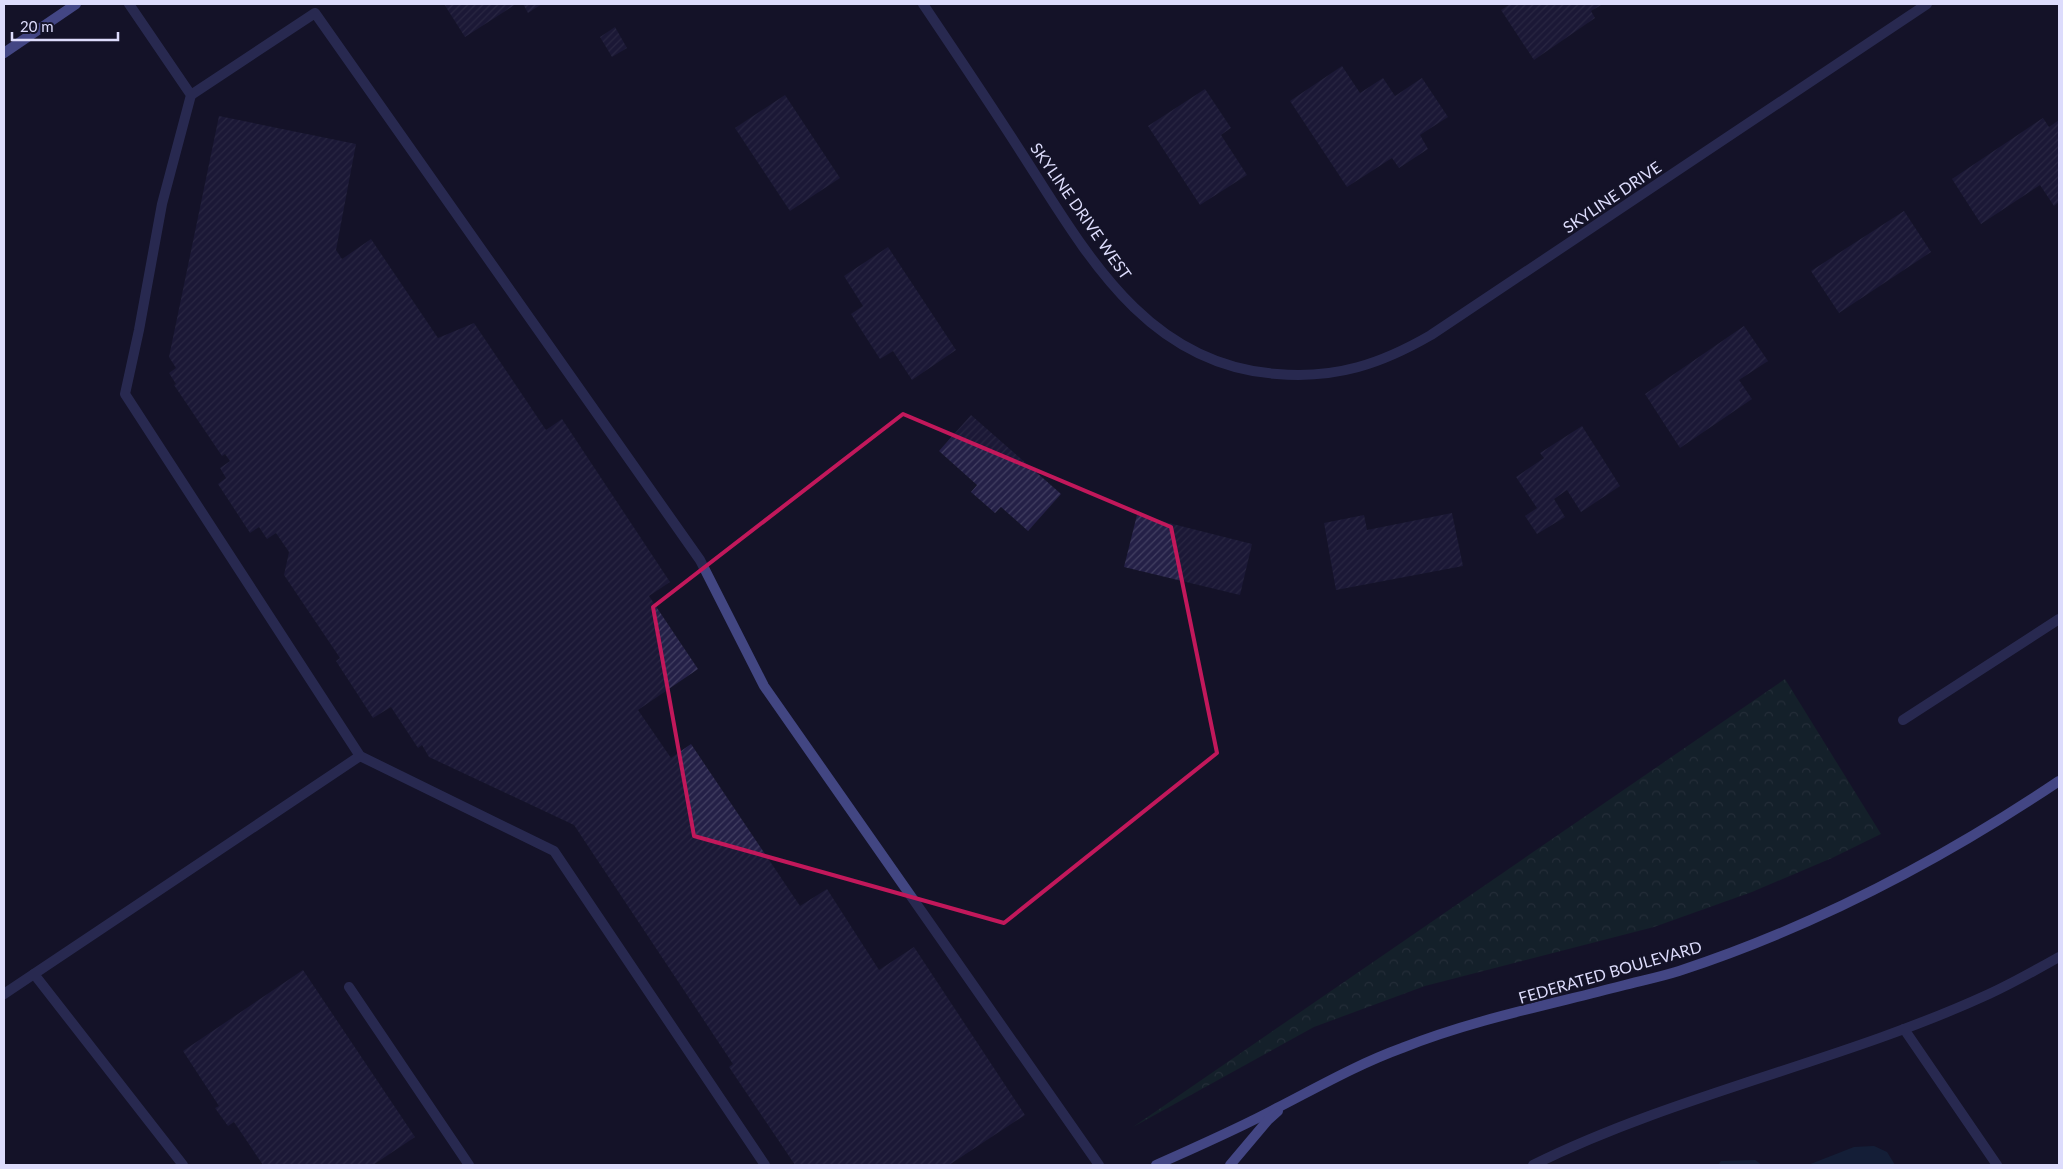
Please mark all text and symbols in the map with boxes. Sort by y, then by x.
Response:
scale bar [12,10,119,42]
text: 20 m [20,17,54,35]
street label: SKYLINE DRIVE WEST [1027,139,1136,283]
street label: SKYLINE DRIVE [1559,157,1664,236]
street label: FEDERATED BOULEVARD [1516,936,1704,1007]

